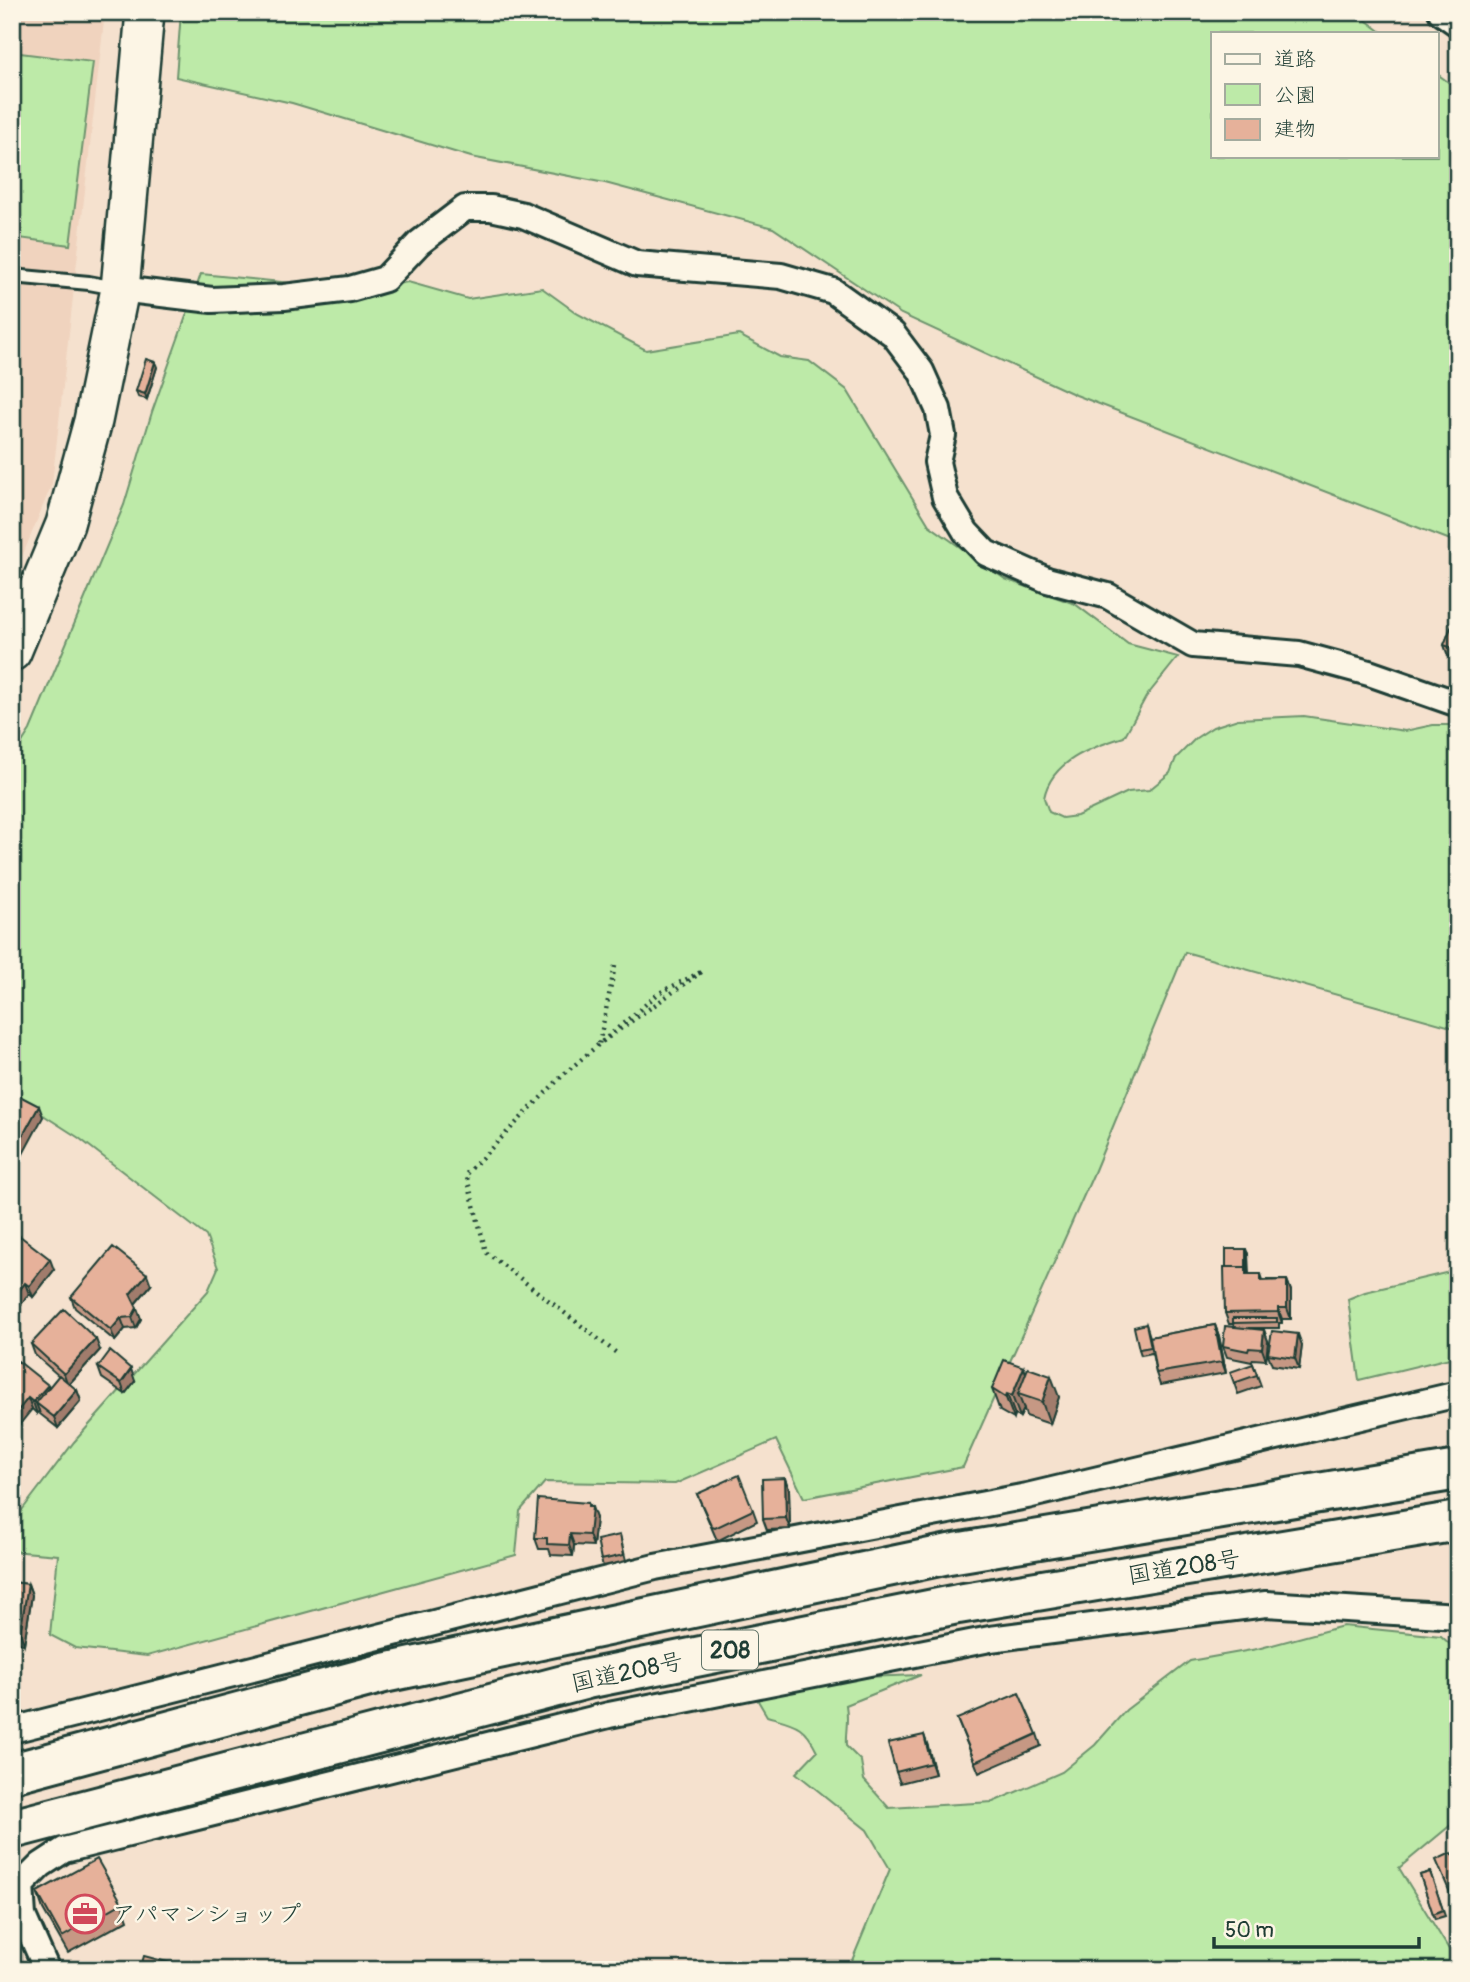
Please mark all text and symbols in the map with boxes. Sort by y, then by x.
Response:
legend [1211,32,1438,158]
text: 道路 [1274,46,1316,73]
text: 公園 [1274,82,1316,109]
text: 建物 [1274,116,1316,143]
street label: 国道208号 [1126,1544,1243,1591]
road number: 208 [702,1630,758,1670]
street label: 国道208号 [568,1646,686,1699]
office icon: アパマンショップ [64,1893,106,1935]
place label: アパマンショップ [112,1900,302,1929]
scale bar [1214,1905,1419,1949]
text: 50 m [1225,1917,1274,1944]

